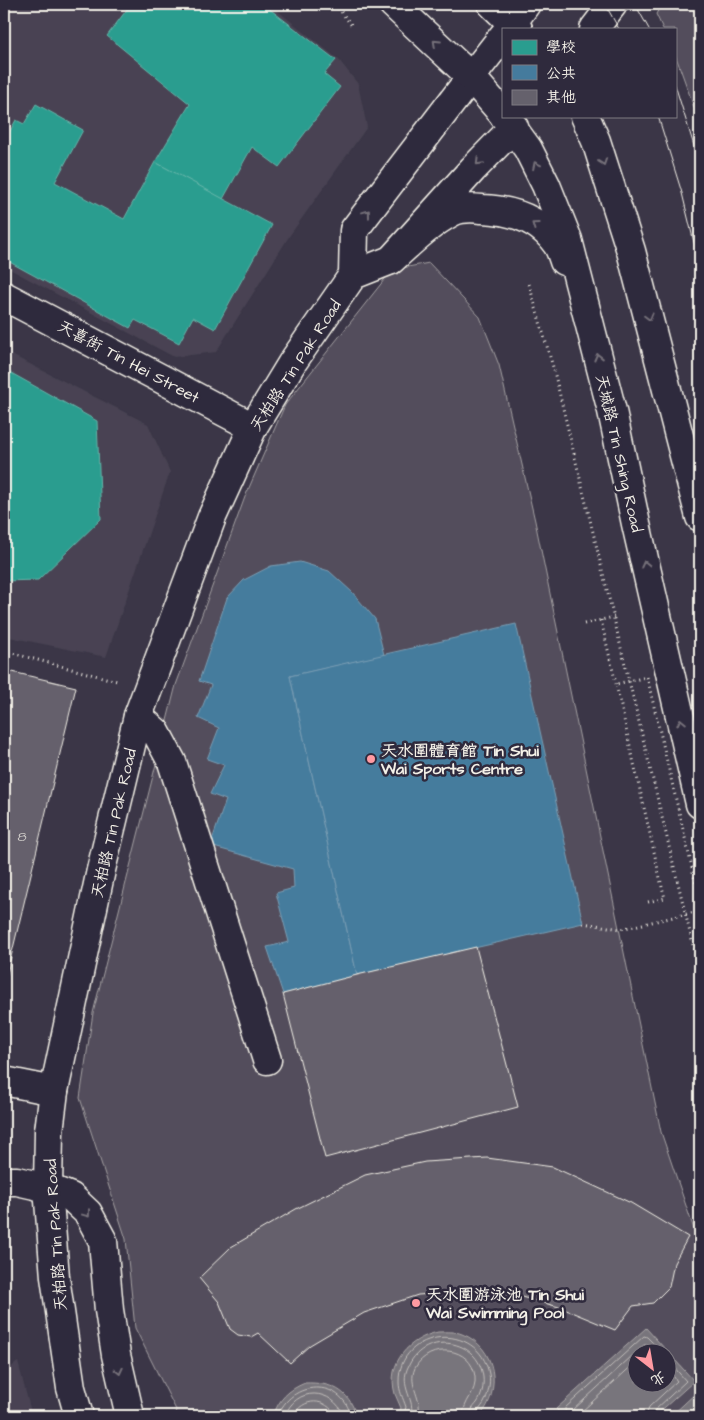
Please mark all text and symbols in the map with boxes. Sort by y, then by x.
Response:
legend [502,28,676,118]
text: 學校 [546,37,576,58]
one-way arrow [432,40,441,49]
text: 公共 [546,63,576,84]
text: 其他 [546,87,576,108]
one-way arrow [476,156,485,165]
one-way arrow [597,157,607,165]
one-way arrow [532,161,542,170]
one-way arrow [361,209,370,219]
one-way arrow [531,222,541,231]
street label: 天柏路 Tin Pak Road [245,296,347,436]
one-way arrow [643,313,653,321]
street label: 天喜街 Tin Hei Street [54,315,204,409]
one-way arrow [594,353,604,361]
street label: 天城路 Tin Shing Road [589,372,648,534]
one-way arrow [640,560,651,568]
one-way arrow [676,718,687,727]
place label: 天水圍體育館 Tin Shui Wai Sports Centre [380,740,540,780]
street label: 天柏路 Tin Pak Road [86,746,142,900]
marker: 天水圍體育館 Tin Shui Wai Sports Centre [365,753,377,765]
house number: 8 [17,827,27,847]
street label: 天柏路 Tin Pak Road [40,1158,72,1312]
one-way arrow [82,1208,90,1217]
place label: 天水圍游泳池 Tin Shui Wai Swimming Pool [425,1284,585,1326]
marker: 天水圍游泳池 Tin Shui Wai Swimming Pool [410,1297,422,1309]
north arrow [626,1342,676,1392]
text: 北 [647,1366,669,1390]
one-way arrow [114,1367,124,1375]

